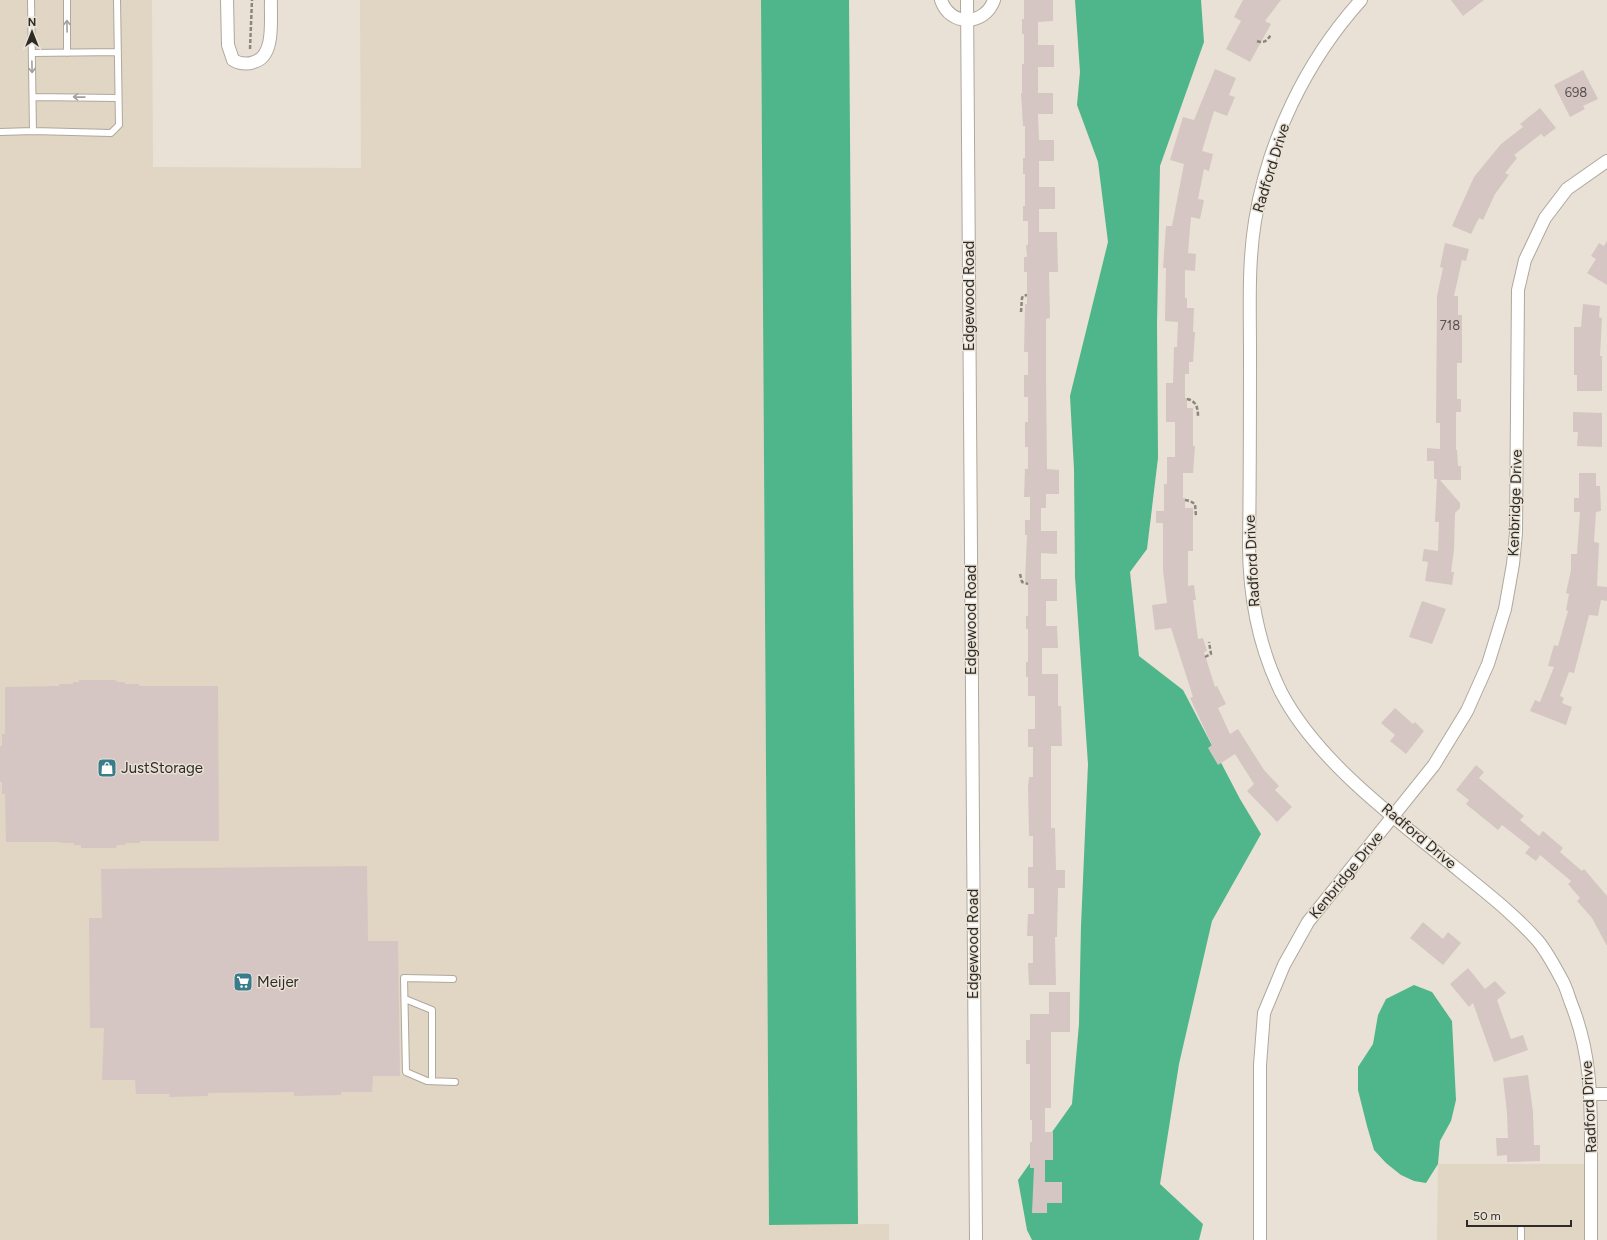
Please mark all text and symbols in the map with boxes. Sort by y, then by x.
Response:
north arrow [12,12,52,52]
text: N [28,16,36,29]
one-way arrow [63,20,71,33]
one-way arrow [28,60,36,73]
house number: 698 [1565,85,1587,100]
one-way arrow [73,93,86,101]
street label: Radford Drive [1249,121,1293,215]
street label: Edgewood Road [960,241,978,351]
house number: 718 [1440,318,1460,333]
street label: Kenbridge Drive [1504,449,1526,557]
street label: Radford Drive [1241,514,1263,608]
street label: Edgewood Road [962,565,980,675]
shop icon: JustStorage [96,757,118,779]
place label: JustStorage [121,759,203,777]
street label: Radford Drive [1378,799,1460,873]
street label: Kenbridge Drive [1305,828,1387,922]
street label: Edgewood Road [964,889,982,999]
supermarket icon: Meijer [232,971,254,993]
place label: Meijer [257,973,299,991]
street label: Radford Drive [1578,1060,1600,1154]
scale bar [1467,1202,1571,1228]
text: 50 m [1473,1209,1501,1223]

